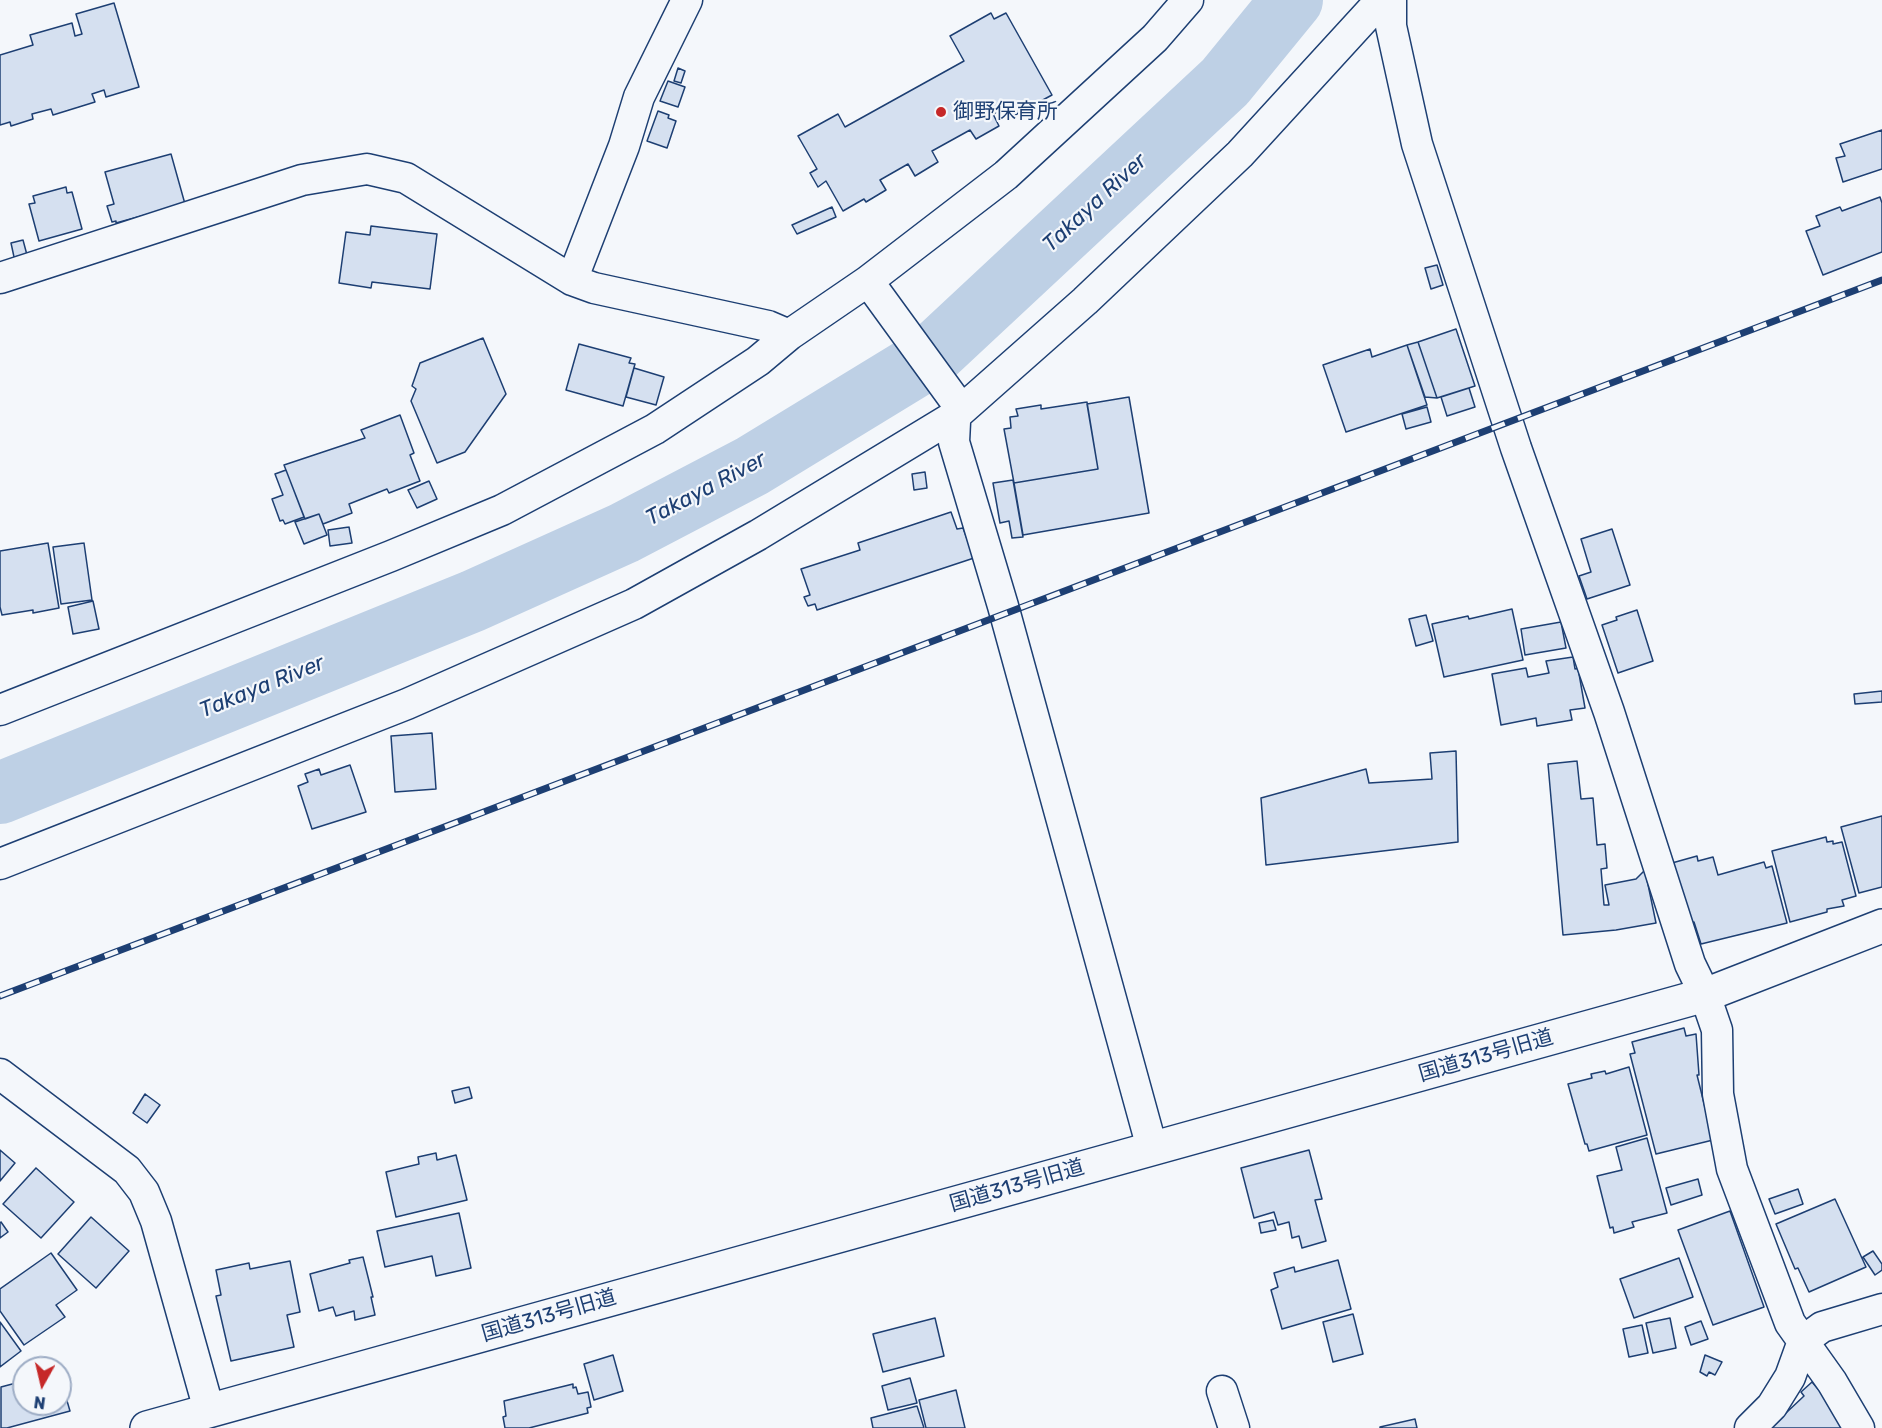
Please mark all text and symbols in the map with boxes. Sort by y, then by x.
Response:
place label: 御野保育所 [953,99,1058,125]
marker: 御野保育所 [934,105,948,119]
water label: Takaya River [1038,148,1152,258]
water label: Takaya River [641,446,771,532]
water label: Takaya River [196,650,328,724]
street label: 国道313号旧道 [1416,1025,1556,1087]
street label: 国道313号旧道 [947,1155,1087,1217]
street label: 国道313号旧道 [479,1285,619,1347]
north arrow [12,1356,72,1416]
text: N [33,1392,47,1413]

